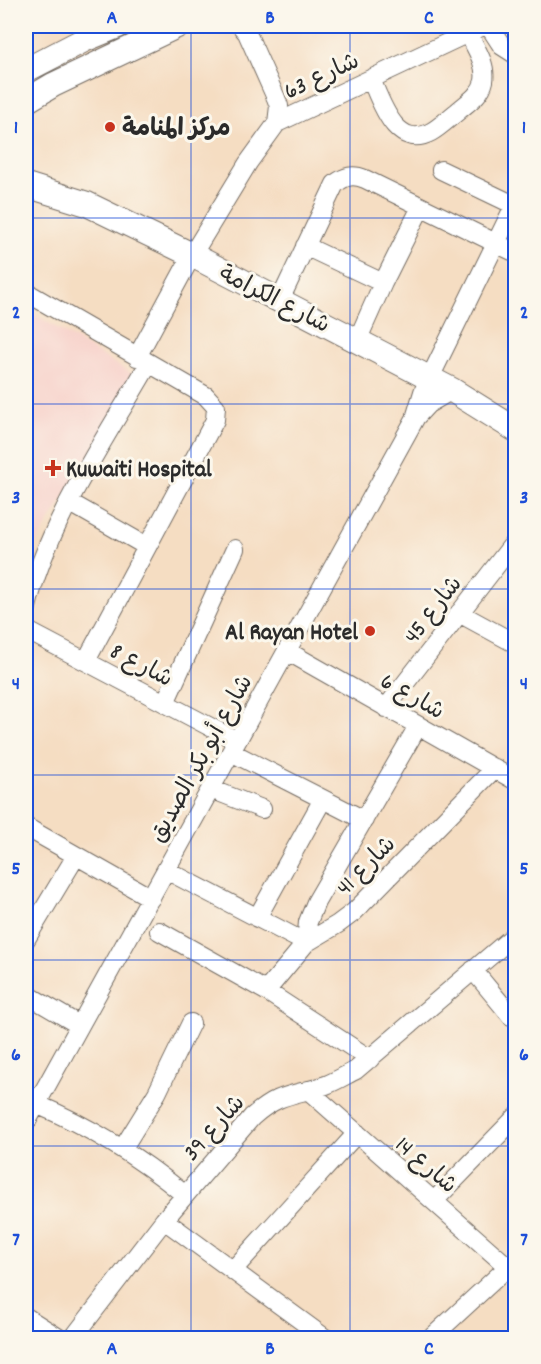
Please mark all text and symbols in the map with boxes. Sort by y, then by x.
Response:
text: A [107,5,118,33]
text: B [265,5,275,33]
text: C [424,5,434,33]
street label: شارع 63 [279,45,366,110]
place label: مركز المنامة [122,113,230,147]
text: 1 [14,115,18,143]
text: 1 [522,115,526,143]
marker: مركز المنامة [103,120,117,134]
street label: شارع الكرامة [212,258,335,343]
text: 2 [12,300,20,328]
text: 2 [520,300,528,328]
place label: Kuwaiti Hospital [66,454,212,488]
marker: Kuwaiti Hospital [44,459,62,477]
text: 3 [12,485,20,513]
text: 3 [520,485,528,513]
street label: شارع 45 [397,569,472,652]
place label: Al Rayan Hotel [225,617,358,651]
marker: Al Rayan Hotel [363,624,377,638]
street label: شارع 8 [103,636,178,697]
street label: شارع 6 [373,666,450,730]
street label: شارع أبو بكر الصديق [141,669,263,850]
text: 4 [12,671,20,699]
text: 4 [520,671,528,699]
street label: شارع 41 [329,829,405,905]
text: 5 [11,856,21,884]
text: 5 [519,856,529,884]
text: 6 [11,1042,21,1070]
text: 6 [519,1042,529,1070]
street label: شارع 39 [176,1088,254,1170]
street label: شارع 14 [386,1130,464,1203]
text: 7 [12,1227,20,1255]
text: 7 [520,1227,528,1255]
text: A [107,1336,118,1364]
text: B [265,1336,275,1364]
text: C [424,1336,434,1364]

